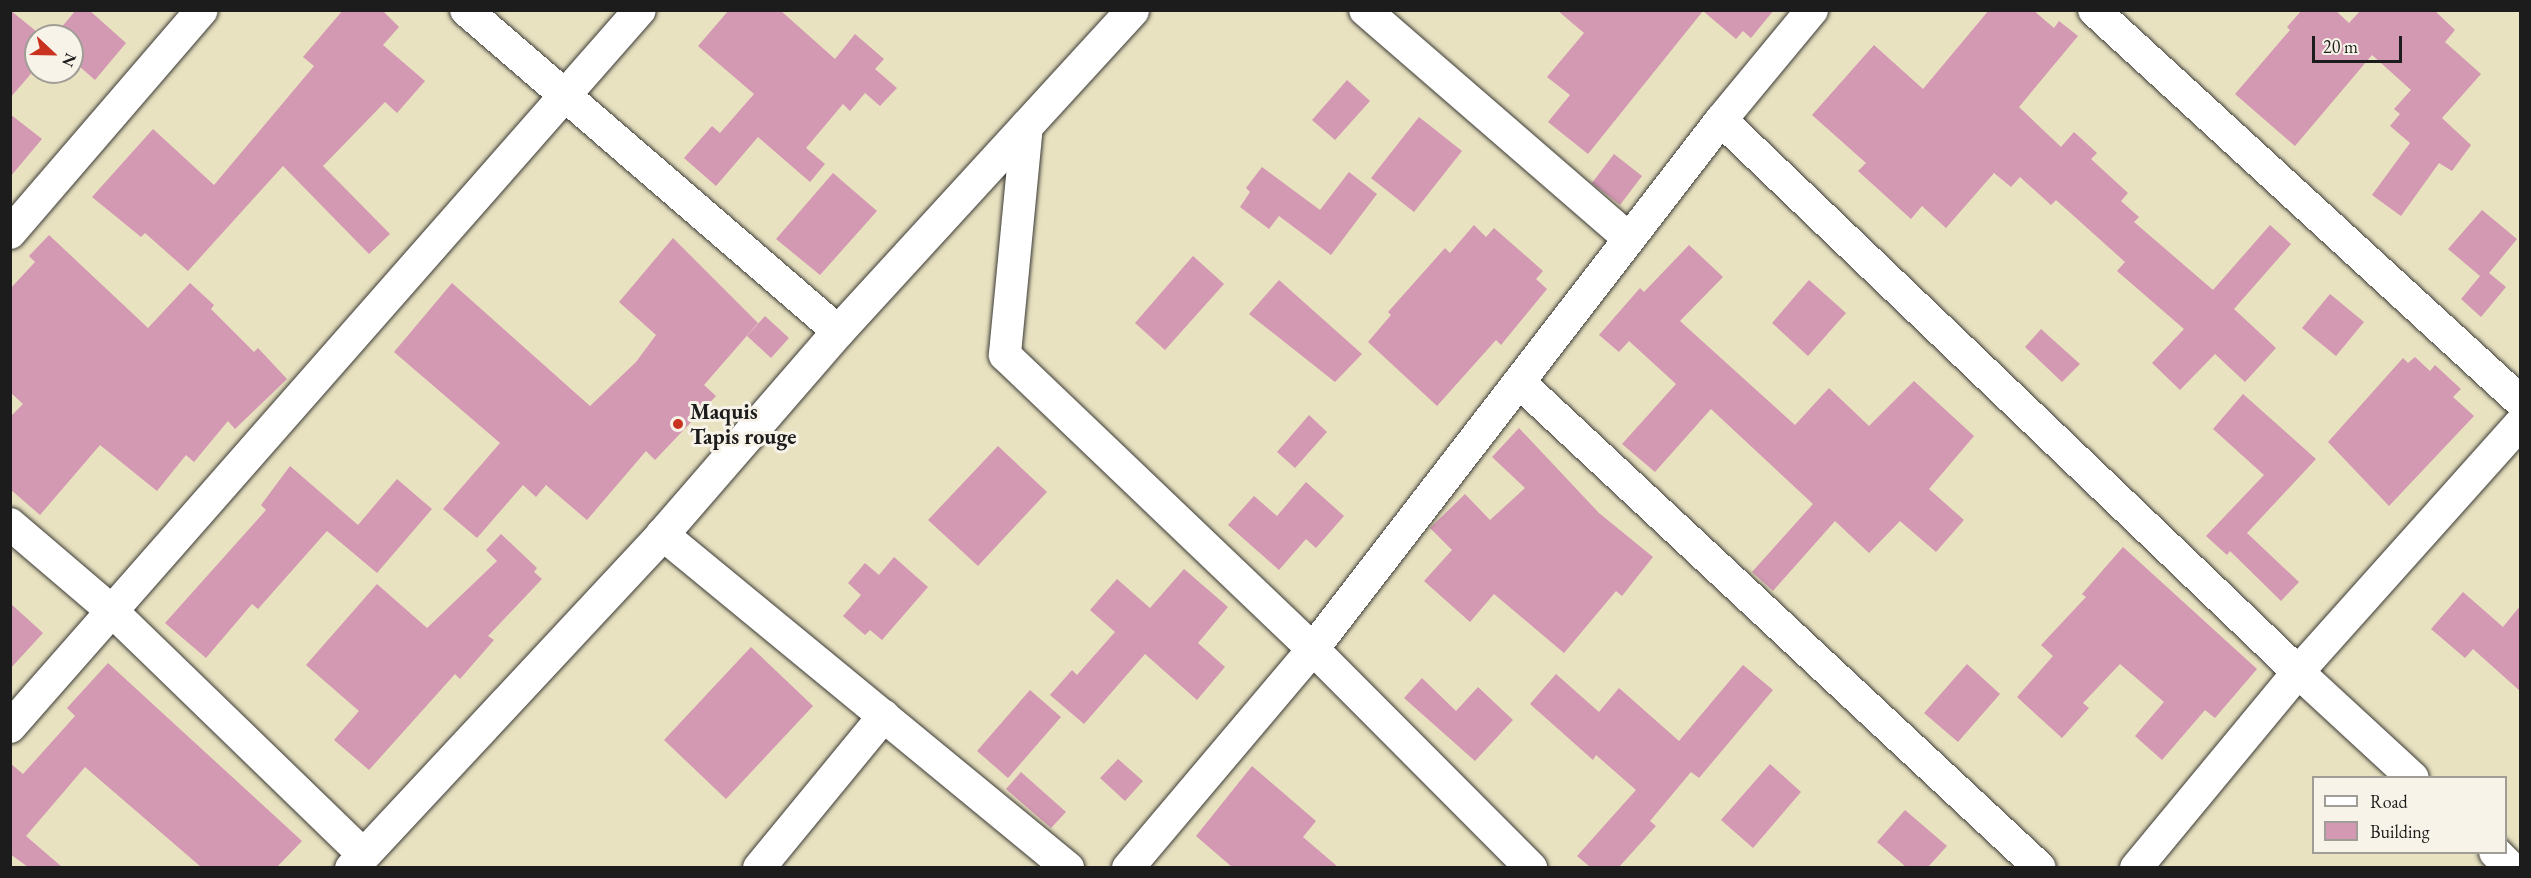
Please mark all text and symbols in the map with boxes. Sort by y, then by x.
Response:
north arrow [24,24,84,84]
scale bar [2315,24,2405,62]
text: 20 m [2323,35,2358,58]
text: N [57,50,81,70]
place label: Maquis Tapis rouge [690,398,796,450]
marker: Maquis Tapis rouge [671,417,685,431]
legend [2312,776,2507,854]
text: Road [2370,790,2408,813]
text: Building [2370,820,2430,843]

